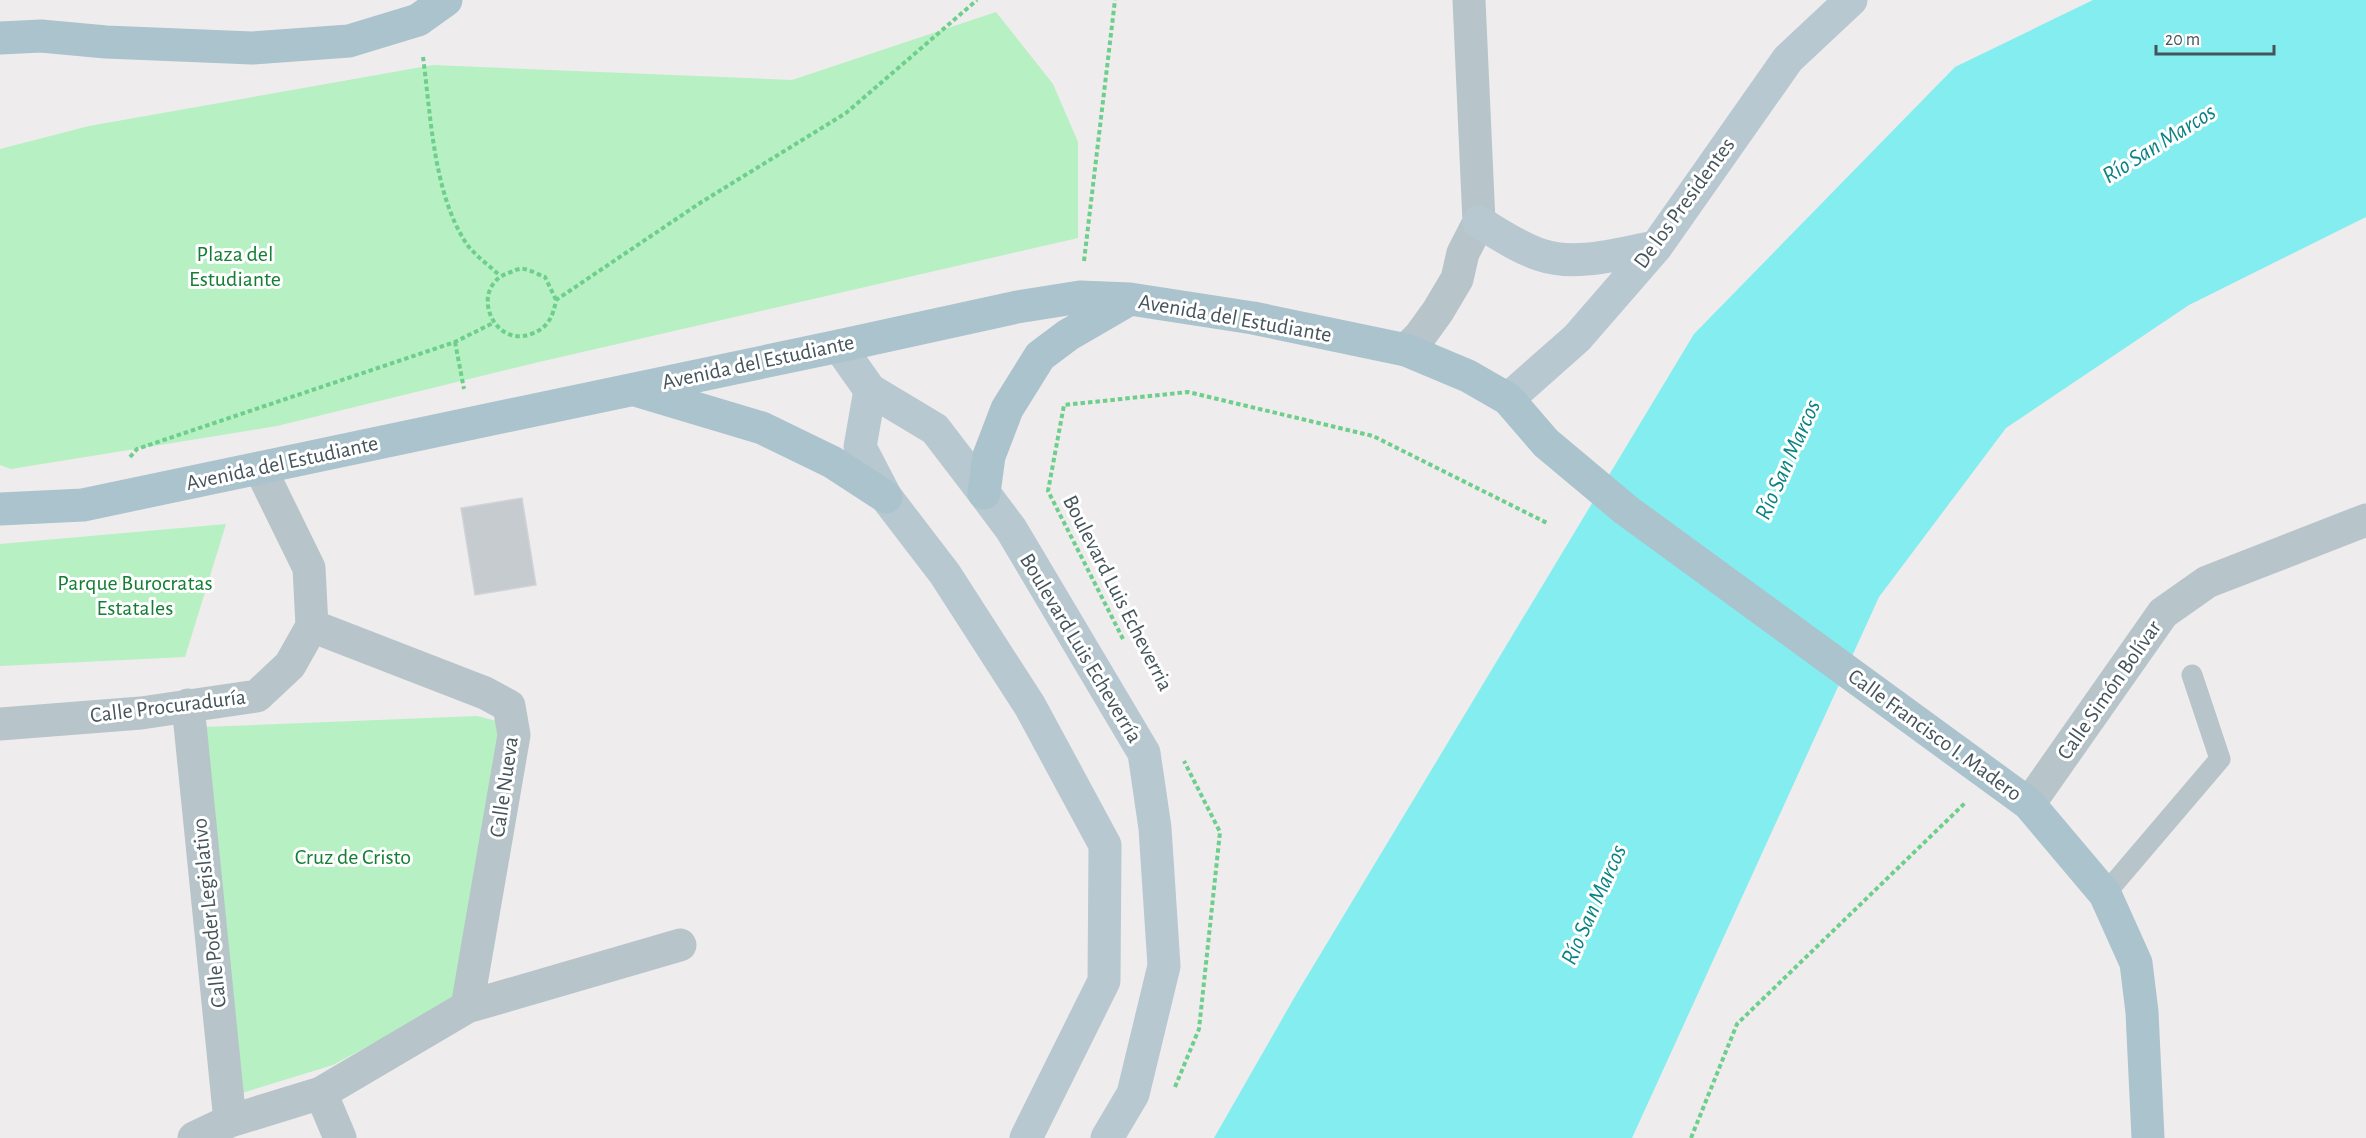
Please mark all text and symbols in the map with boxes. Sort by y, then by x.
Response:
scale bar [2156,18,2274,56]
text: 20 m [2165,31,2200,49]
water label: Río San Marcos [2098,100,2220,188]
street label: De los Presidentes [1629,134,1739,272]
park label: Plaza del Estudiante [189,243,281,290]
street label: Avenida del Estudiante [1137,290,1333,346]
street label: Avenida del Estudiante [660,331,856,393]
water label: Río San Marcos [1751,396,1825,524]
street label: Avenida del Estudiante [184,432,380,494]
street label: Boulevard Luis Echeverria [1059,492,1177,694]
street label: Boulevard Luis Echeverría [1016,550,1146,746]
park label: Parque Burocratas Estatales [57,572,213,619]
street label: Calle Simón Bolívar [2053,616,2165,764]
street label: Calle Francisco I. Madero [1844,665,2026,805]
street label: Calle Procuraduría [89,686,247,726]
street label: Calle Nueva [486,735,522,839]
street label: Calle Poder Legislativo [188,817,230,1009]
water label: Río San Marcos [1557,841,1631,969]
park label: Cruz de Cristo [295,846,411,868]

